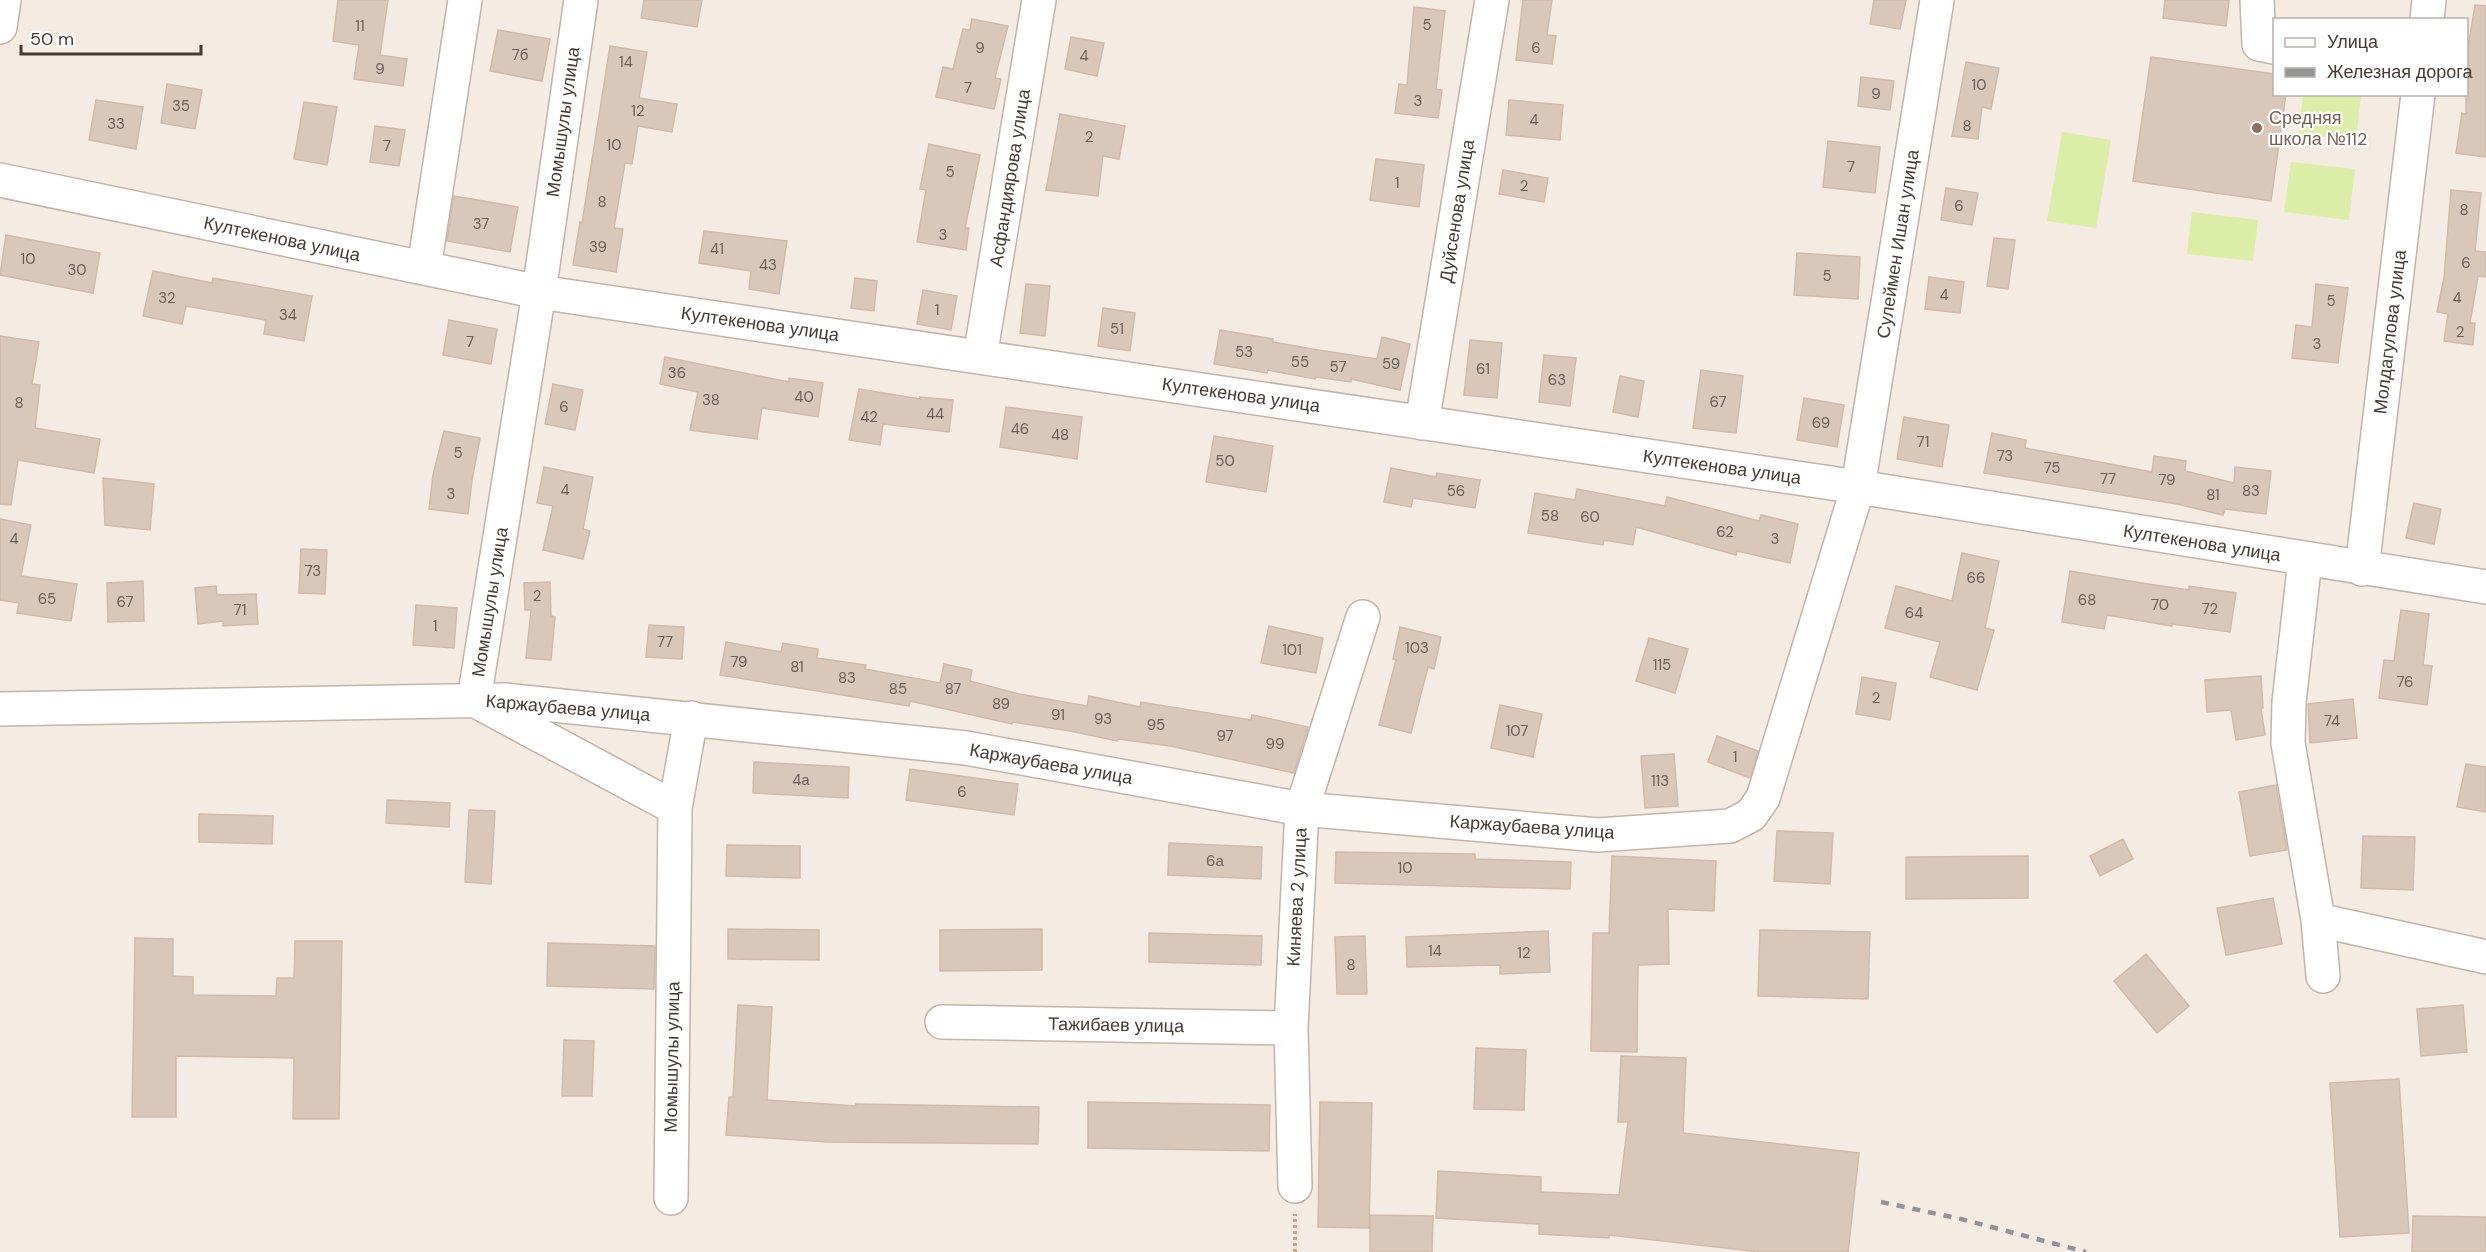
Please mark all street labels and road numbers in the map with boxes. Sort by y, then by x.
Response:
street label: Момышулы улица [541,44,586,199]
street label: Асфандиярова улица [984,86,1036,269]
street label: Дуйсенова улица [1434,137,1480,284]
street label: Сулеймен Ишан улица [1871,147,1925,340]
street label: Култекенова улица [202,211,363,268]
street label: Молдагулова улица [2368,247,2412,416]
street label: Култекенова улица [679,301,842,347]
street label: Култекенова улица [1160,372,1323,418]
street label: Култекенова улица [1641,444,1804,490]
street label: Култекенова улица [2121,519,2284,567]
street label: Момышулы улица [466,524,514,679]
street label: Каржаубаева улица [485,689,652,727]
street label: Каржаубаева улица [968,738,1135,790]
street label: Каржаубаева улица [1449,809,1616,845]
street label: Киняева 2 улица [1281,826,1313,967]
street label: Момышулы улица [659,980,685,1133]
street label: Тажибаев улица [1048,1012,1185,1038]

